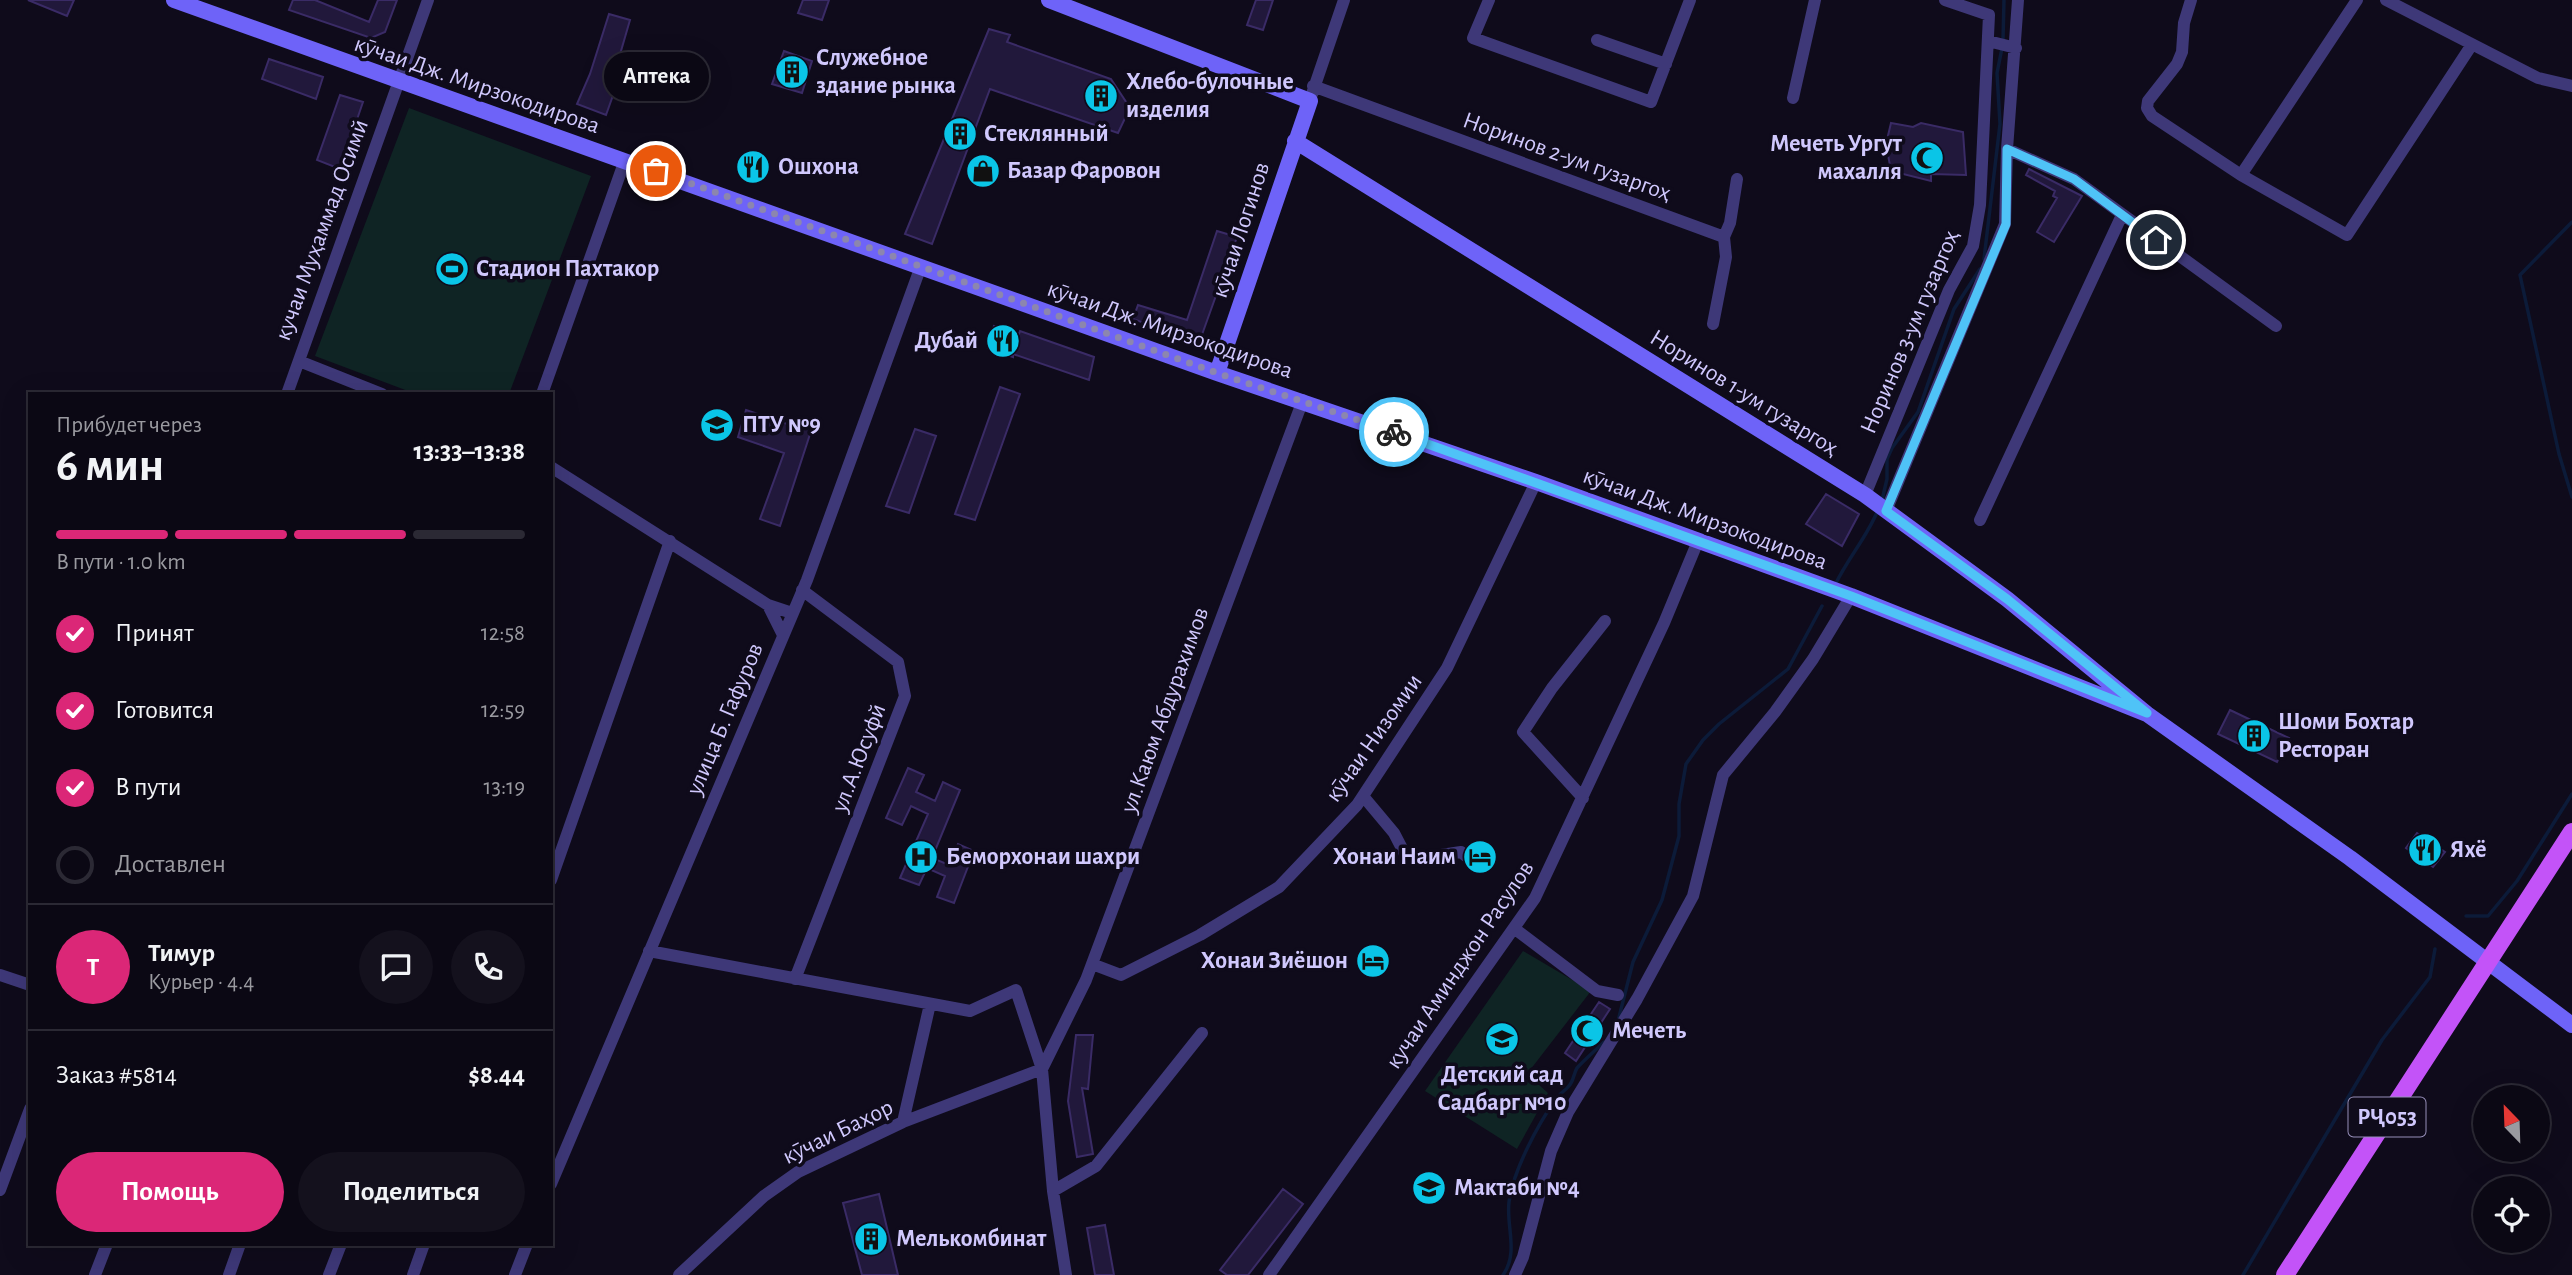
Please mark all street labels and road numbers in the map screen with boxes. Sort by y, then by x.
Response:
street label: кӯчаи Дж. Мирзокодирова [351,32,603,138]
street label: Норинов 2-ум гузаргоҳ [1460,108,1674,206]
street label: кучаи Муҳаммад Осимй [271,116,373,344]
street label: кӯчаи Логинов [1208,159,1274,301]
street label: Норинов 3-ум гузаргоҳ [1856,227,1964,437]
street label: кӯчаи Дж. Мирзокодирова [1044,277,1296,383]
street label: Норинов 1-ум гузаргоҳ [1646,325,1842,461]
street label: кӯчаи Дж. Мирзокодирова [1580,464,1830,574]
street label: ул.Каюм Абдурахимов [1116,604,1213,817]
street label: улица Б. Гафуров [682,639,768,799]
street label: кӯчаи Низомии [1321,670,1427,806]
street label: ул.А.Юсуфй [827,701,891,816]
street label: кучаи Аминджон Расулов [1381,857,1539,1073]
street label: кӯчаи Баҳор [779,1095,897,1169]
road number: РҶ053 [2348,1098,2426,1136]

